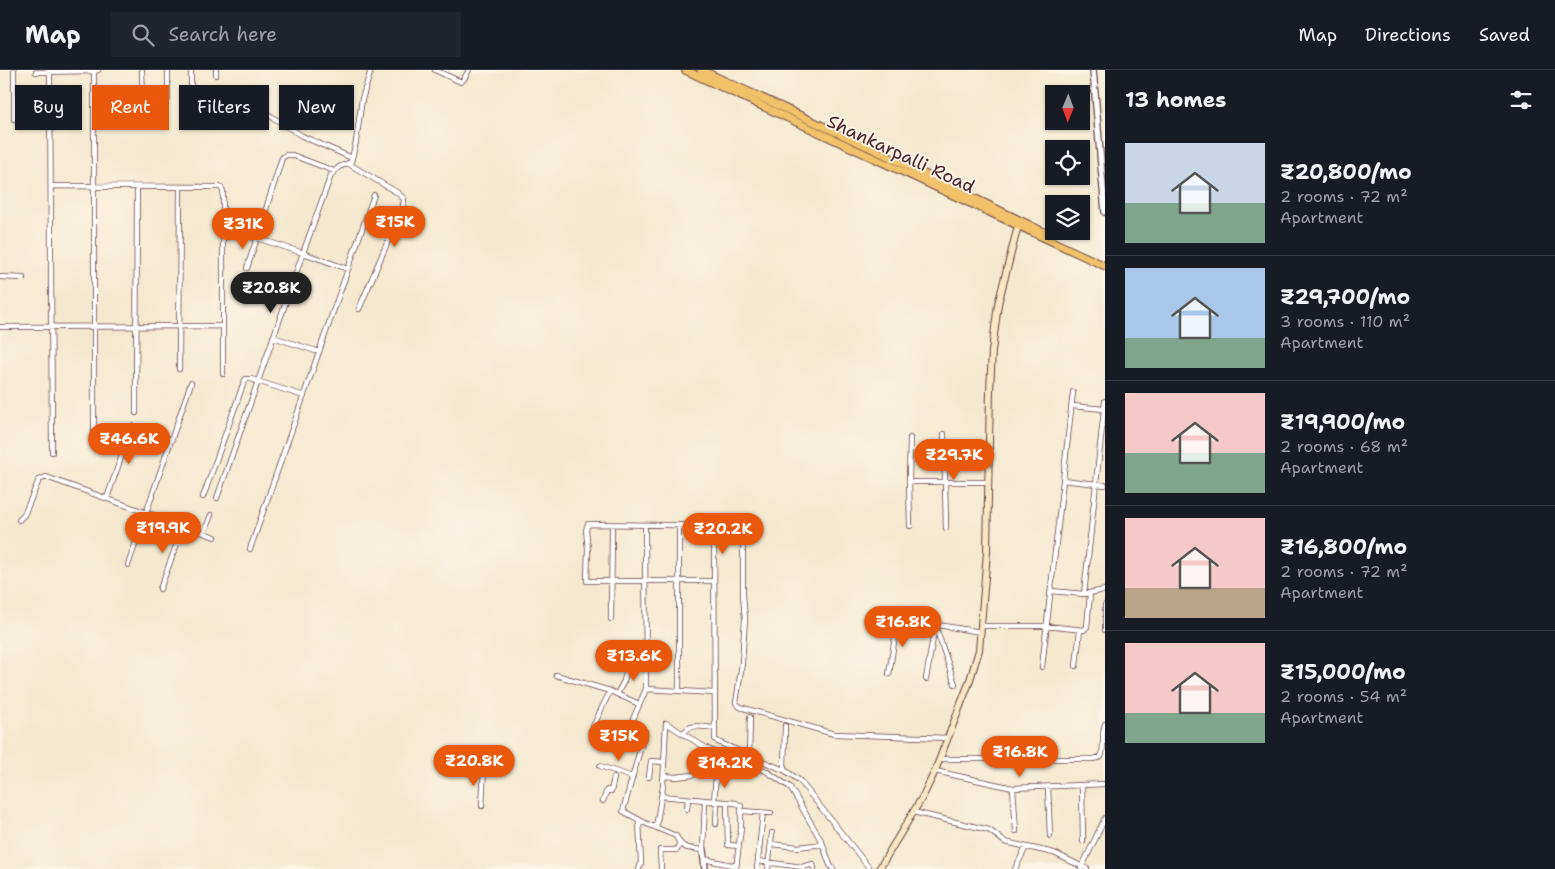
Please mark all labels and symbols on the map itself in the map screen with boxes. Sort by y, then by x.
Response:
north arrow [1045,85,1090,130]
street label: Shankarpalli Road [823,109,979,199]
pin: ₹15K [365,206,425,248]
pin: ₹31K [213,208,273,250]
pin: ₹20.8K [230,272,312,314]
pin: ₹46.6K [88,422,170,465]
pin: ₹29.7K [913,438,995,481]
pin: ₹19.9K [122,512,204,554]
pin: ₹20.2K [682,512,764,555]
pin: ₹16.8K [862,606,944,648]
pin: ₹13.6K [593,640,675,682]
pin: ₹15K [589,720,649,762]
pin: ₹16.8K [979,736,1061,778]
pin: ₹20.8K [433,744,515,787]
pin: ₹14.2K [684,746,766,789]

